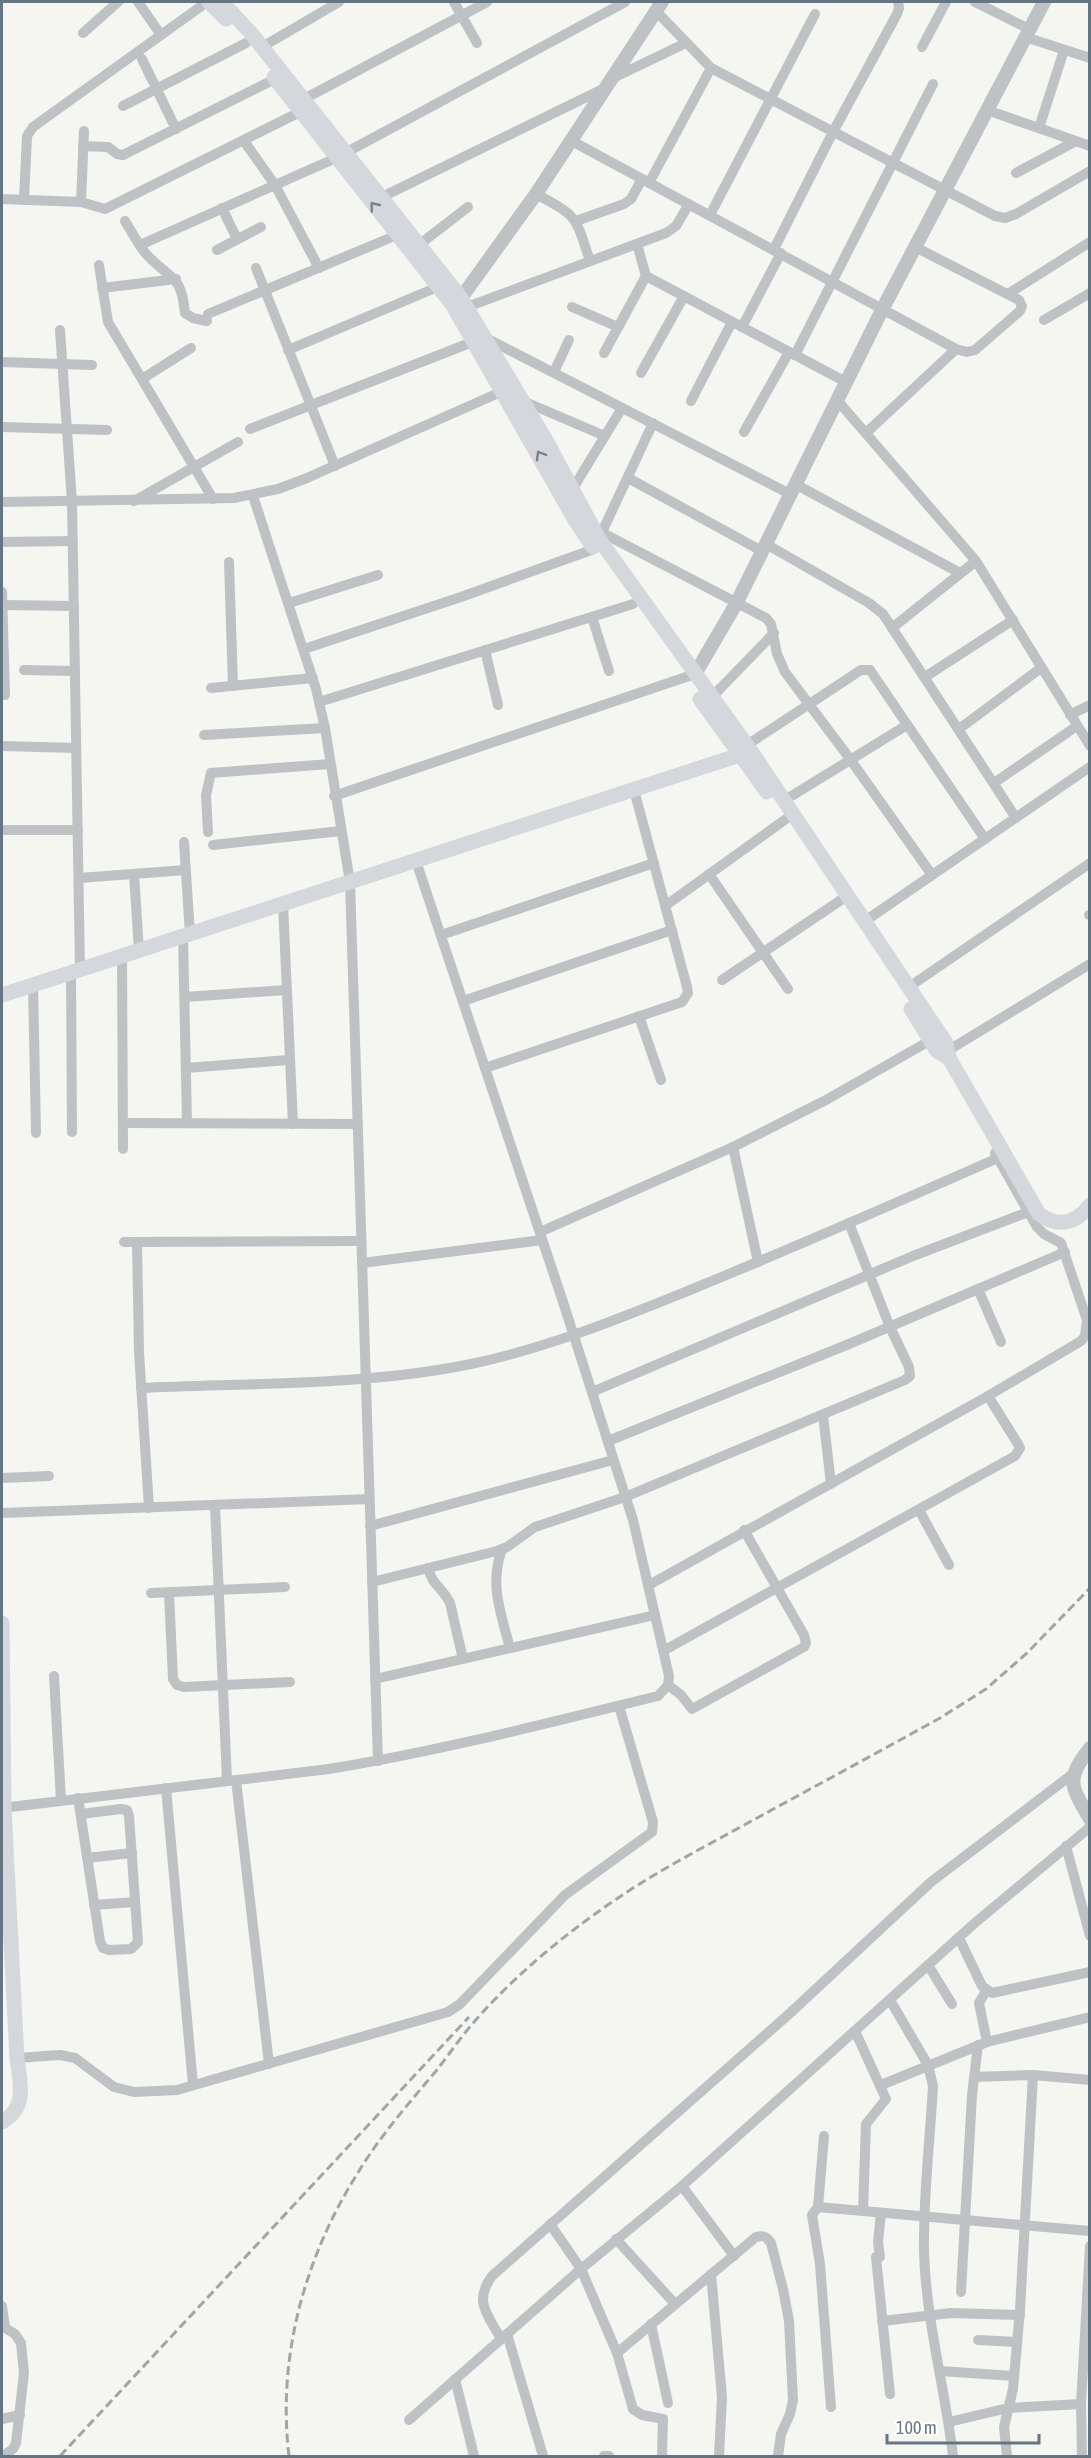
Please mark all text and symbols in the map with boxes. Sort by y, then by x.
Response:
one-way arrow [371,202,382,213]
one-way arrow [535,451,547,462]
scale bar [887,2407,1038,2445]
text: 100 m [896,2417,937,2438]

